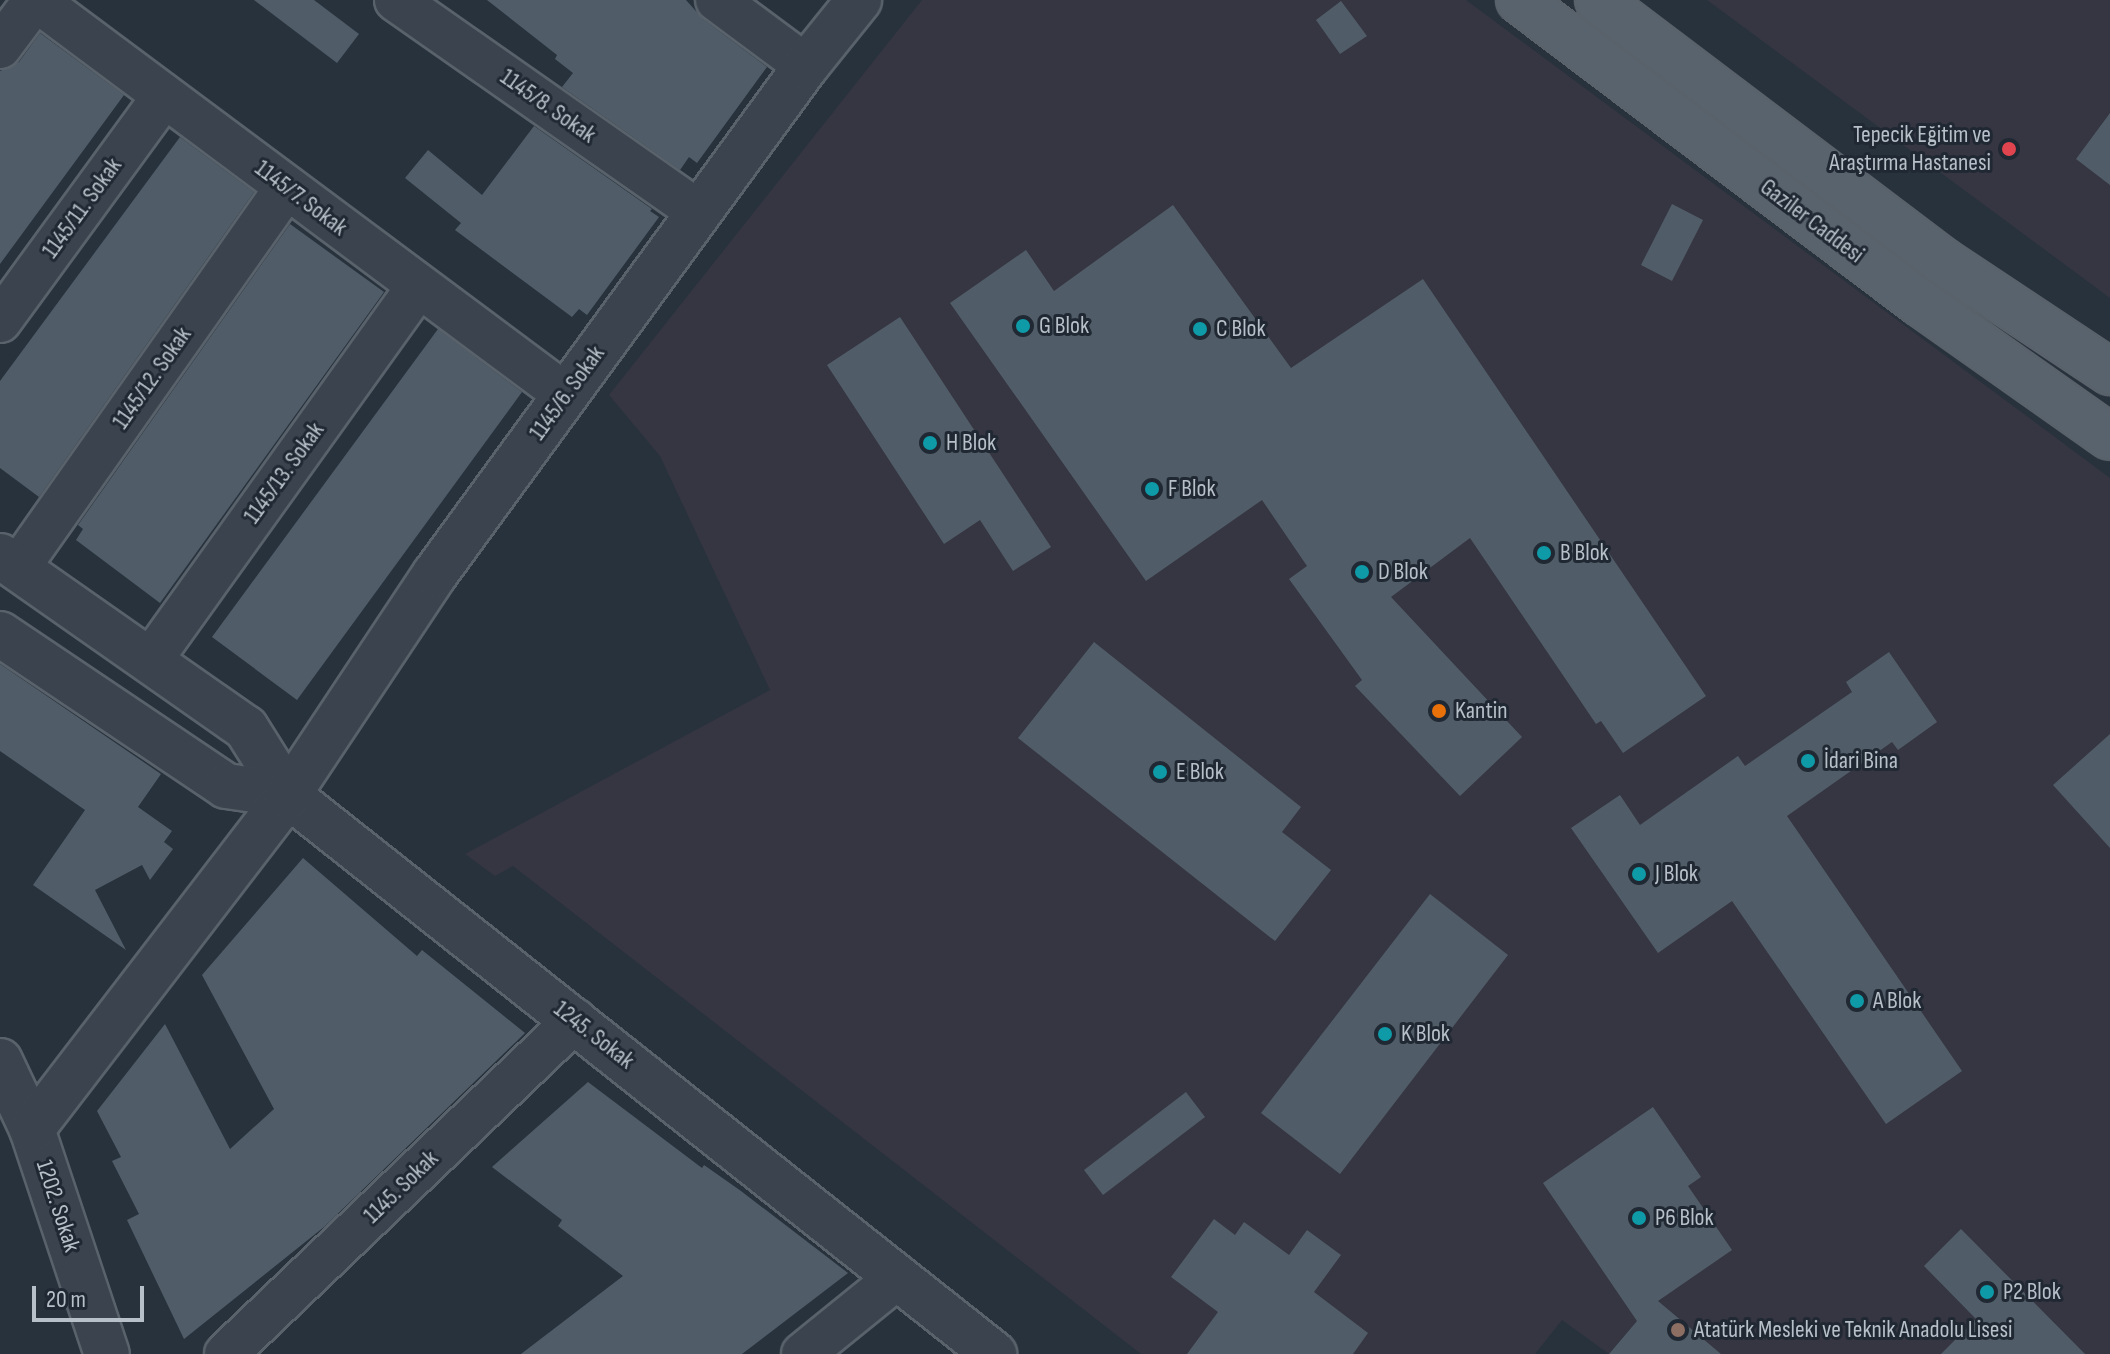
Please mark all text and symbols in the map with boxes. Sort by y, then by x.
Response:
street label: 1145/8. Sokak [495,63,601,149]
place label: Tepecik Eğitim ve Araştırma Hastanesi [1829,121,1991,177]
marker: Tepecik Eğitim ve Araştırma Hastanesi [1998,138,2020,160]
street label: 1145/11. Sokak [36,152,128,264]
street label: 1145/7. Sokak [249,154,353,242]
street label: Gaziler Caddesi [1755,173,1869,269]
place label: G Blok [1039,312,1089,340]
place label: C Blok [1216,315,1266,343]
marker: G Blok [1014,317,1032,335]
marker: C Blok [1191,320,1209,338]
street label: 1145/12. Sokak [106,321,198,435]
street label: 1145/6. Sokak [523,340,611,446]
street label: 1145/13. Sokak [238,417,330,529]
place label: H Blok [946,429,996,457]
marker: H Blok [921,434,939,452]
place label: F Blok [1168,475,1216,503]
marker: F Blok [1143,480,1161,498]
place label: B Blok [1560,539,1609,567]
marker: B Blok [1535,544,1553,562]
place label: D Blok [1378,558,1428,586]
marker: D Blok [1353,563,1371,581]
place label: Kantin [1455,697,1507,725]
marker: Kantin [1430,702,1448,720]
place label: İdari Bina [1824,747,1898,775]
marker: İdari Bina [1799,752,1817,770]
place label: E Blok [1176,758,1224,786]
marker: E Blok [1151,763,1169,781]
place label: J Blok [1655,860,1698,888]
marker: J Blok [1630,865,1648,883]
place label: A Blok [1873,987,1921,1015]
marker: A Blok [1848,992,1866,1010]
street label: 1245. Sokak [548,995,640,1075]
place label: K Blok [1401,1020,1450,1048]
marker: K Blok [1376,1025,1394,1043]
street label: 1145. Sokak [358,1144,444,1230]
street label: 1202. Sokak [30,1156,86,1256]
place label: P6 Blok [1655,1204,1714,1232]
marker: P6 Blok [1630,1209,1648,1227]
scale bar [36,1270,148,1320]
place label: P2 Blok [2003,1278,2061,1306]
marker: P2 Blok [1978,1283,1996,1301]
text: 20 m [46,1285,86,1314]
place label: Atatürk Mesleki ve Teknik Anadolu Lisesi [1694,1316,2013,1344]
marker: Atatürk Mesleki ve Teknik Anadolu Lisesi [1669,1321,1687,1339]

